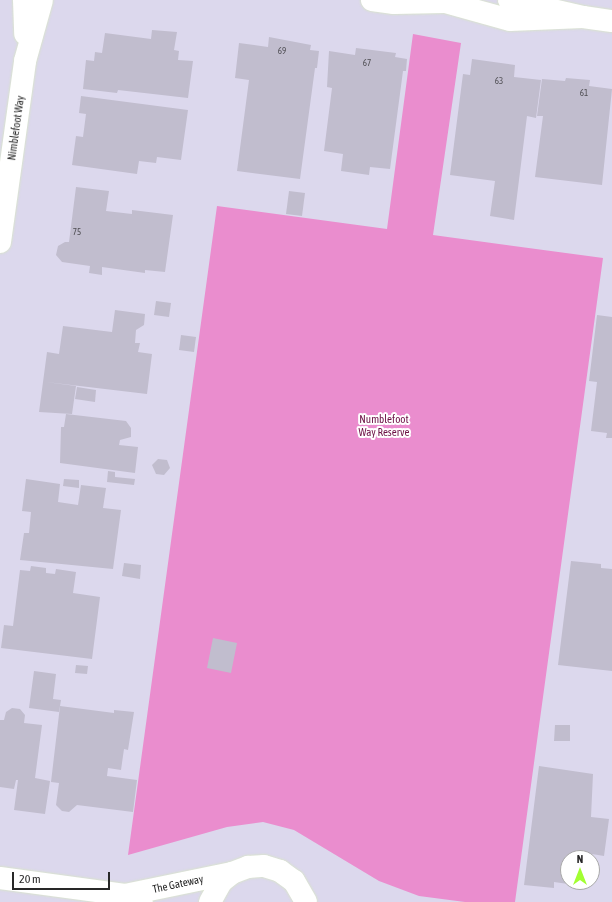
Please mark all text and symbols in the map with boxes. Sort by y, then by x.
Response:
house number: 69 [278,46,286,56]
house number: 67 [363,58,371,68]
house number: 63 [495,76,503,86]
house number: 61 [580,88,588,98]
street label: Nimblefoot Way [5,95,27,161]
house number: 75 [73,227,81,237]
park label: Numblefoot Way Reserve [359,413,409,439]
north arrow [560,850,600,890]
text: N [577,853,583,865]
scale bar [14,864,112,890]
text: 20 m [19,872,41,886]
street label: The Gateway [151,872,205,896]

